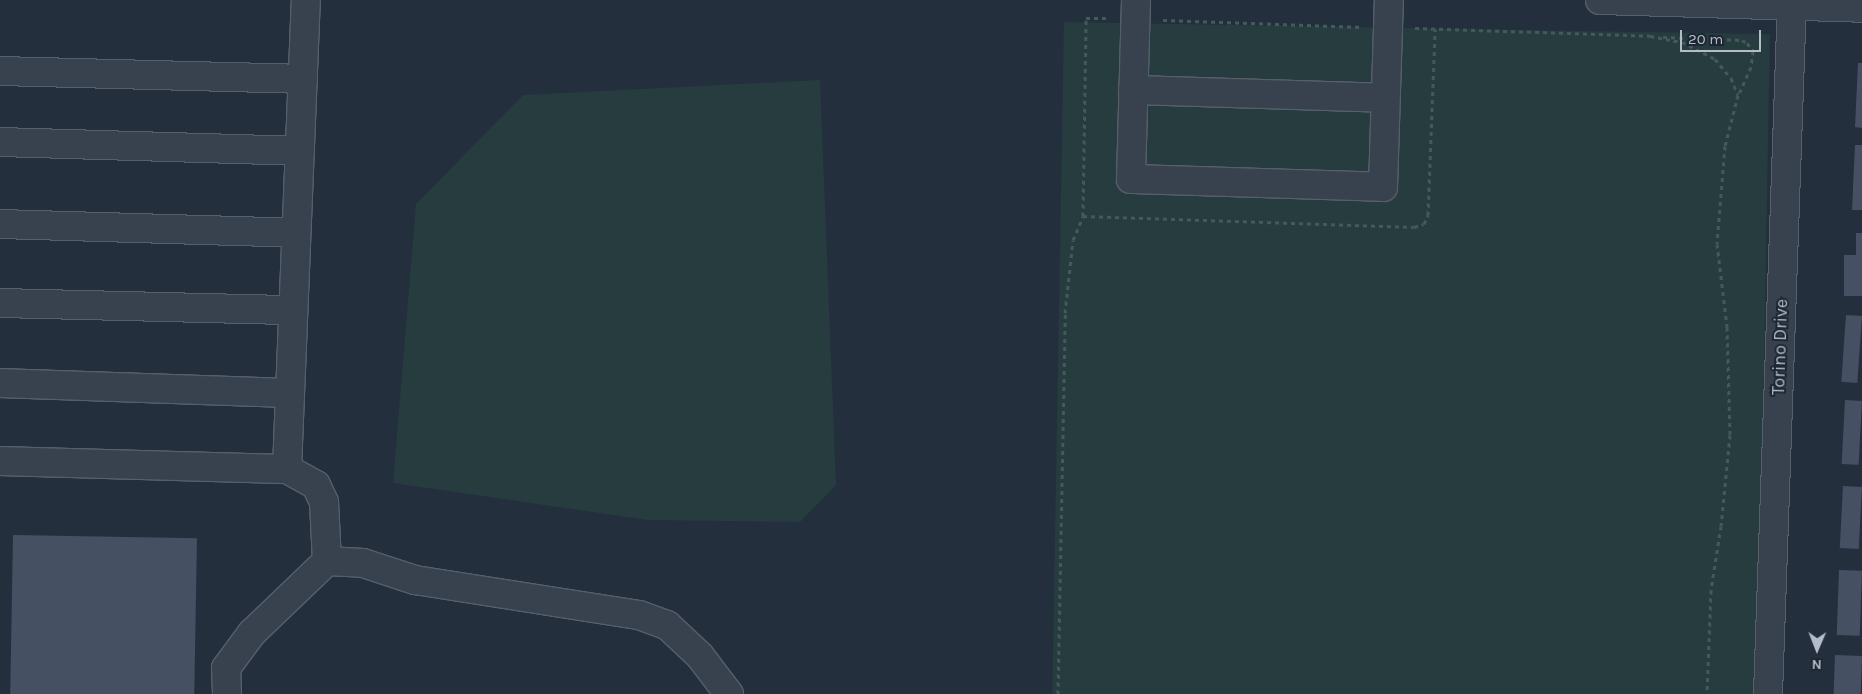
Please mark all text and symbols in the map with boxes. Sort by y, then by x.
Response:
scale bar [1682,20,1763,52]
text: 20 m [1688,30,1723,48]
street label: Torino Drive [1768,298,1792,396]
north arrow [1792,624,1842,674]
text: N [1812,656,1822,673]

